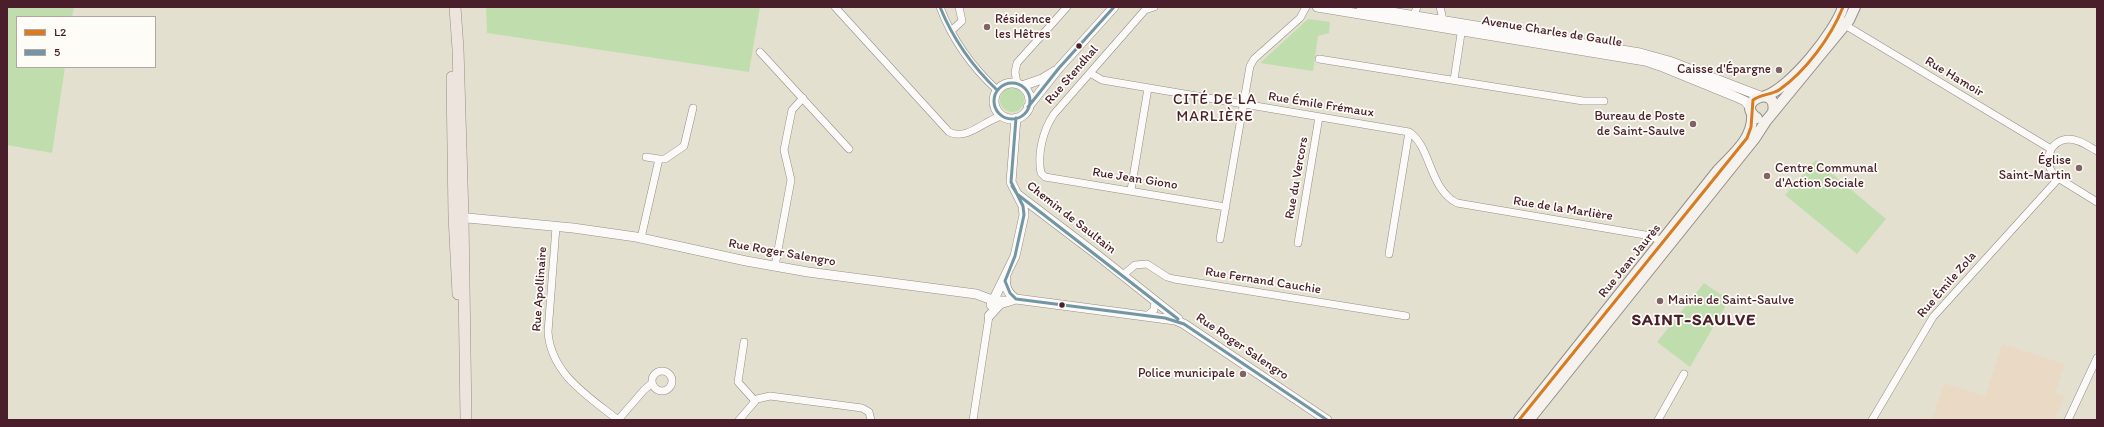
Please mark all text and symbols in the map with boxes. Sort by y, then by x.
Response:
place label: Résidence les Hêtres [995,12,1051,43]
street label: Avenue Charles de Gaulle [1481,13,1623,51]
legend [16,16,156,68]
marker: Résidence les Hêtres [982,22,992,32]
text: L2 [54,25,66,39]
unlabelled marker [1074,41,1084,51]
street label: Rue Stendhal [1042,42,1102,108]
text: 5 [54,45,60,59]
street label: Rue Hamoir [1922,53,1986,101]
place label: Caisse d'Épargne [1677,62,1771,78]
marker: Caisse d'Épargne [1774,65,1784,75]
street label: Rue Émile Frémaux [1267,89,1375,121]
district label: CITÉ DE LA MARLIÈRE [1173,91,1257,126]
place label: Bureau de Poste de Saint-Saulve [1594,109,1685,140]
marker: Bureau de Poste de Saint-Saulve [1688,119,1698,129]
street label: Rue du Vercors [1282,136,1312,220]
place label: Église Saint-Martin [1999,153,2071,184]
place label: Centre Communal d'Action Sociale [1775,161,1877,192]
marker: Église Saint-Martin [2074,163,2084,173]
street label: Rue Jean Giono [1091,165,1179,193]
marker: Centre Communal d'Action Sociale [1762,171,1772,181]
street label: Chemin de Saultain [1023,178,1119,258]
street label: Rue de la Marlière [1512,193,1614,225]
street label: Rue Jean Jaurès [1595,221,1665,301]
street label: Rue Roger Salengro [727,236,837,270]
street label: Rue Apollinaire [529,246,551,332]
street label: Rue Émile Zola [1914,249,1980,321]
street label: Rue Fernand Cauchie [1204,264,1322,298]
place label: Mairie de Saint-Saulve [1668,293,1794,309]
marker: Mairie de Saint-Saulve [1655,296,1665,306]
unlabelled marker [1057,300,1067,310]
street label: Rue Roger Salengro [1193,310,1291,384]
district label: SAINT-SAULVE [1632,311,1756,331]
place label: Police municipale [1138,366,1235,382]
marker: Police municipale [1238,369,1248,379]

